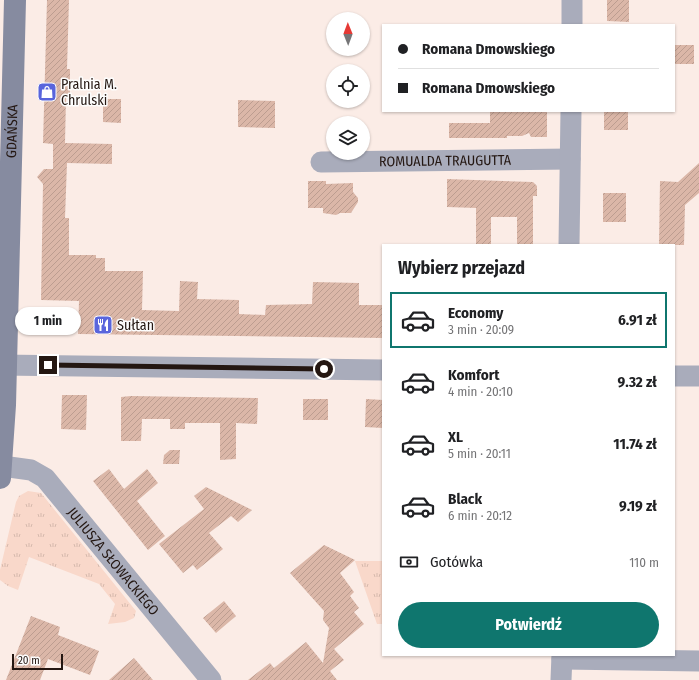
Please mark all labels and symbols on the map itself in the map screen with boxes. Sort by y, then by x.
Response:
north arrow [326,12,370,56]
place label: Pralnia M. Chrulski [61,76,117,109]
shop icon: Pralnia M. Chrulski [36,81,58,103]
street label: GDAŃSKA [2,104,21,158]
street label: ROMUALDA TRAUGUTTA [379,151,512,170]
callout: 1 min [15,307,81,335]
restaurant icon: Sułtan [92,314,114,336]
place label: Sułtan [117,317,154,334]
route end [39,356,57,374]
route start [315,360,333,378]
street label: JULIUSZA SŁOWACKIEGO [64,504,163,619]
scale bar [12,652,63,671]

